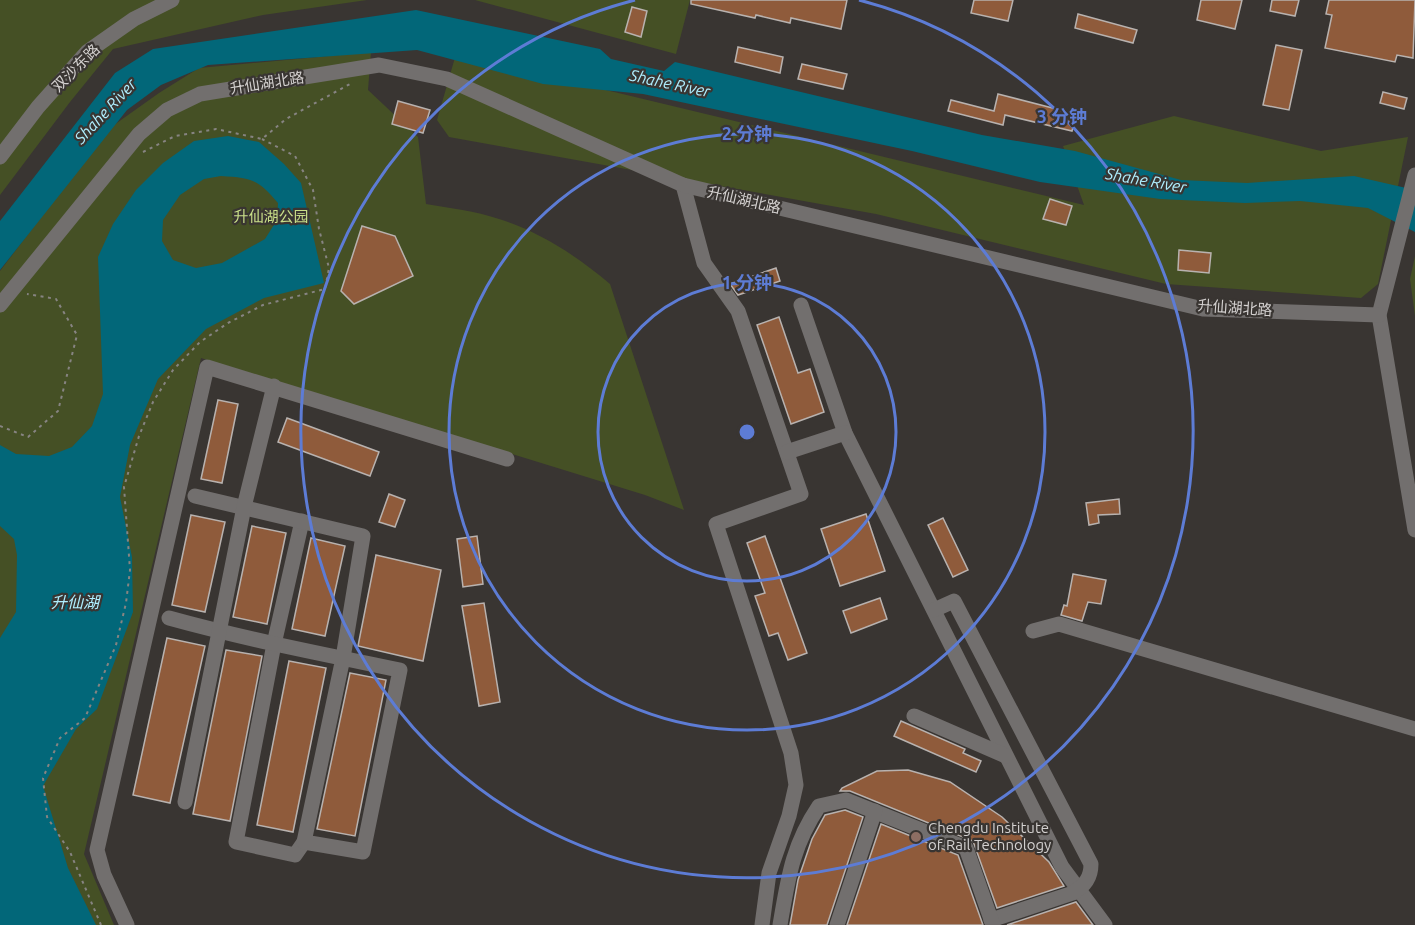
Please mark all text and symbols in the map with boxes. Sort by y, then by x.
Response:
street label: 双沙东路 [48,40,103,95]
water label: Shahe River [627,65,713,100]
street label: 升仙湖北路 [229,68,305,97]
water label: Shahe River [70,74,140,148]
text: 3 分钟 [1037,106,1087,126]
text: 2 分钟 [722,123,772,143]
water label: Shahe River [1103,164,1189,196]
street label: 升仙湖北路 [706,183,783,216]
park label: 升仙湖公园 [233,208,309,225]
text: 1 分钟 [722,272,772,292]
street label: 升仙湖北路 [1197,296,1273,319]
centre of rings [737,422,757,442]
water label: 升仙湖 [51,593,102,611]
place label: Chengdu Institute of Rail Technology [928,819,1051,853]
marker: Chengdu Institute of Rail Technology [909,830,923,844]

